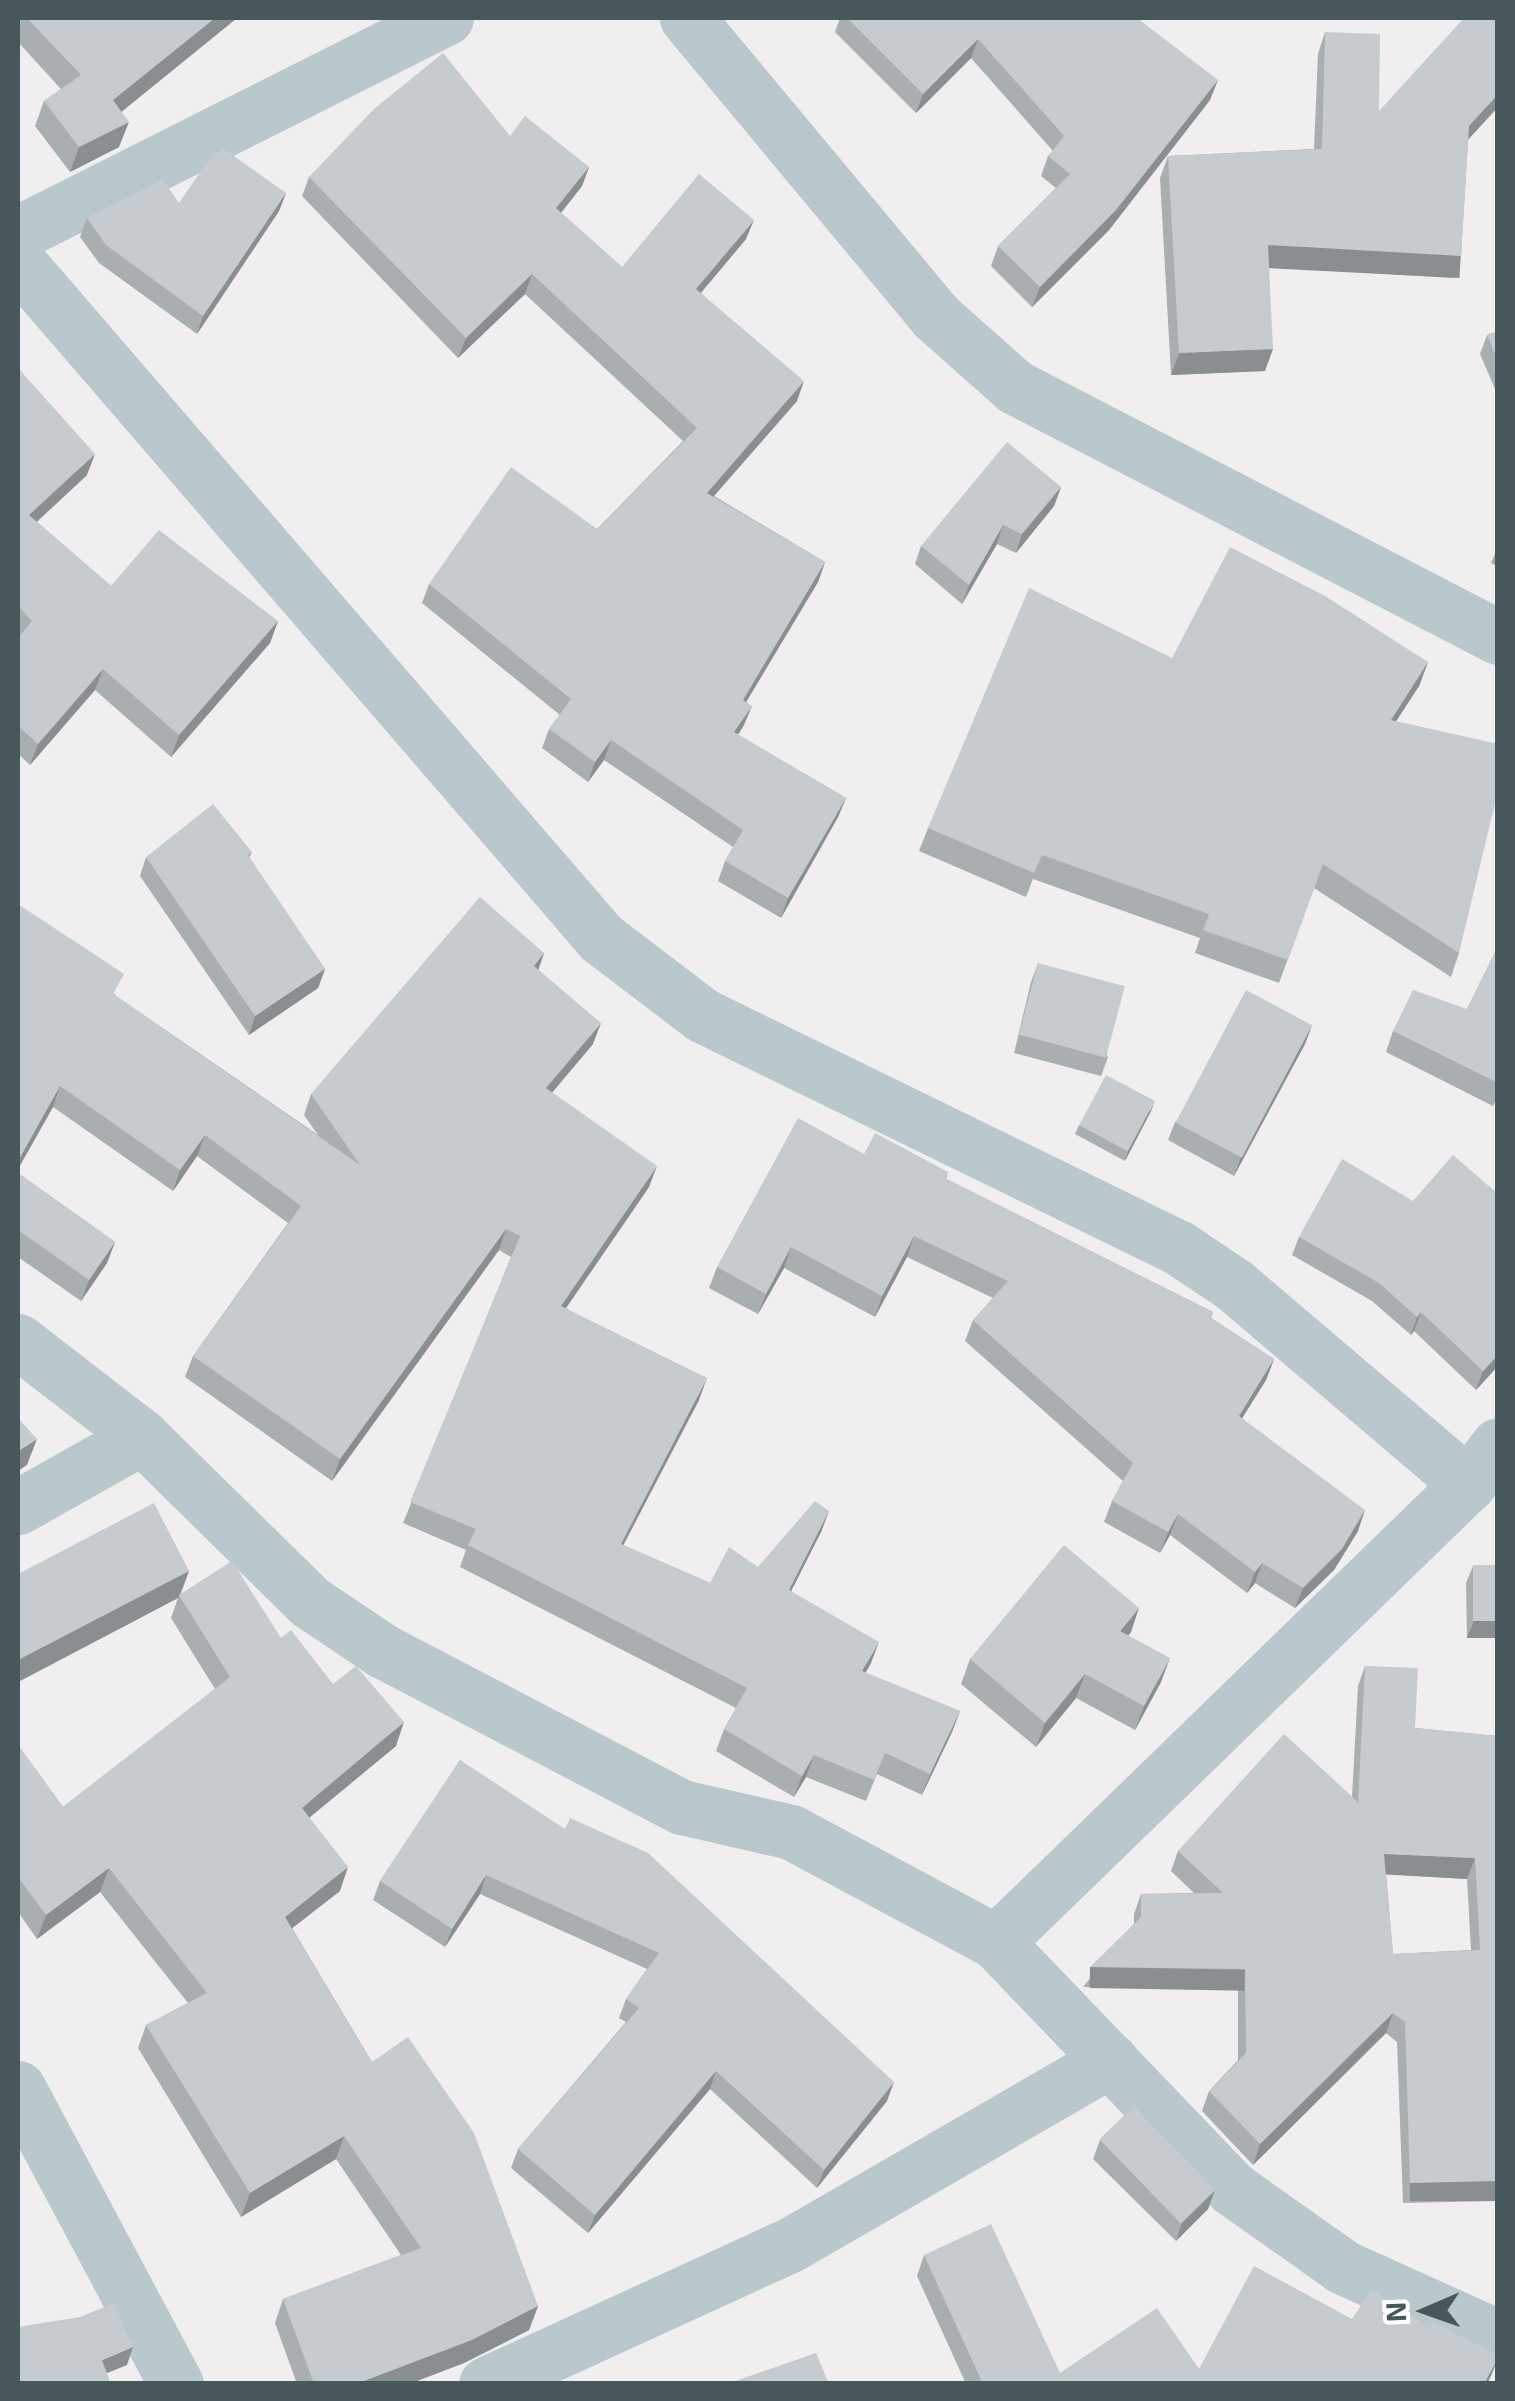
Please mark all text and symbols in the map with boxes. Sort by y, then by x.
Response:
north arrow [1375,2261,1475,2361]
text: N [1378,2301,1412,2323]

